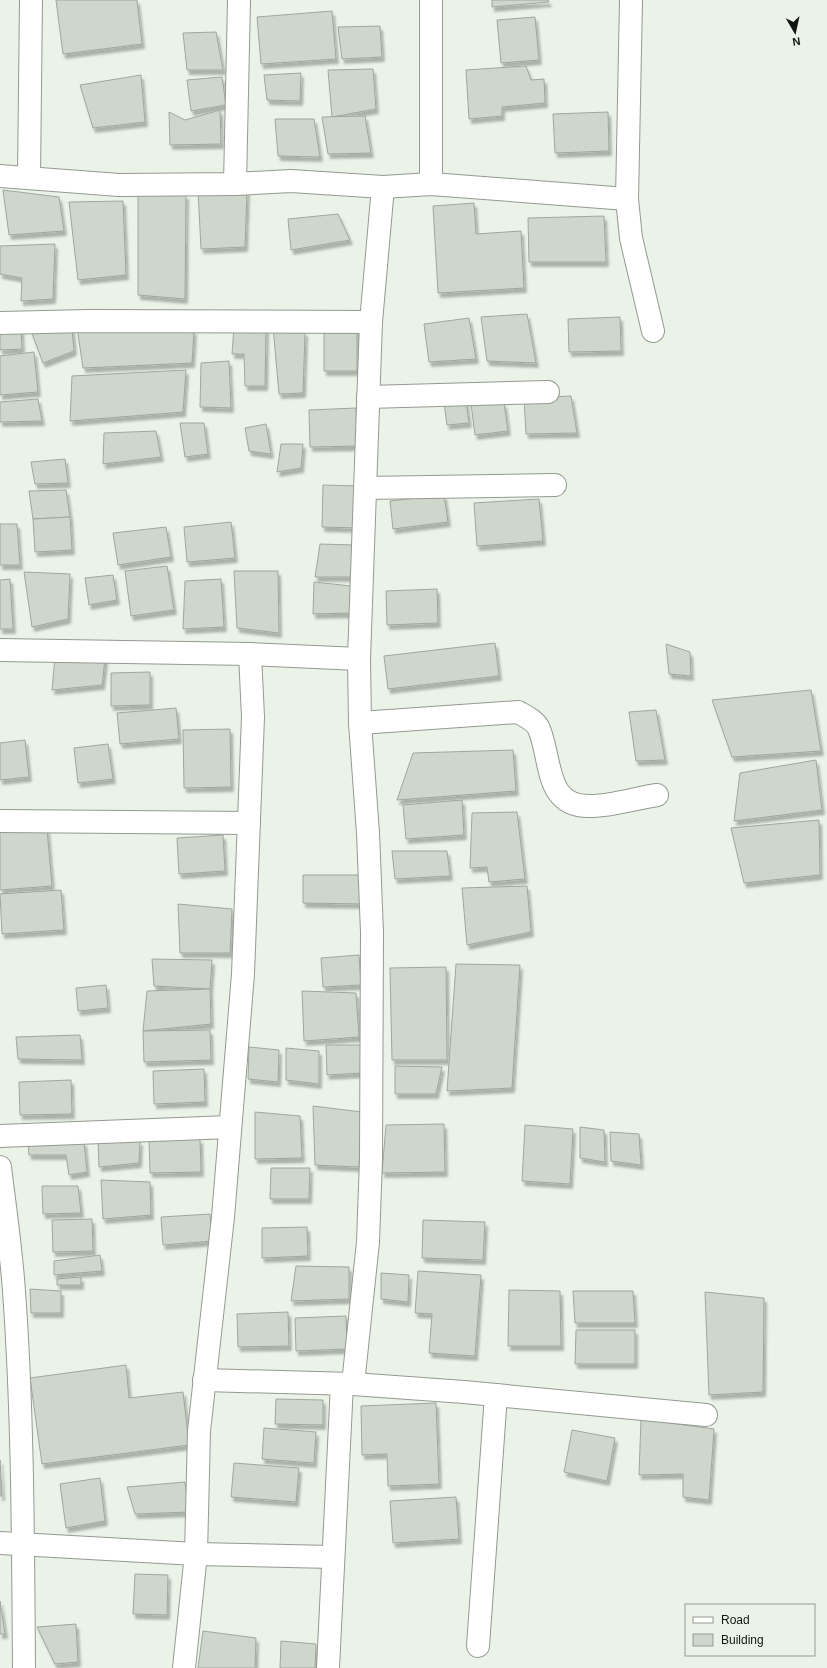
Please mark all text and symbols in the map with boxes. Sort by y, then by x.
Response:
north arrow [775,12,815,52]
text: N [792,35,801,48]
legend [685,1604,815,1656]
text: Road [721,1613,750,1627]
text: Building [721,1633,764,1647]

